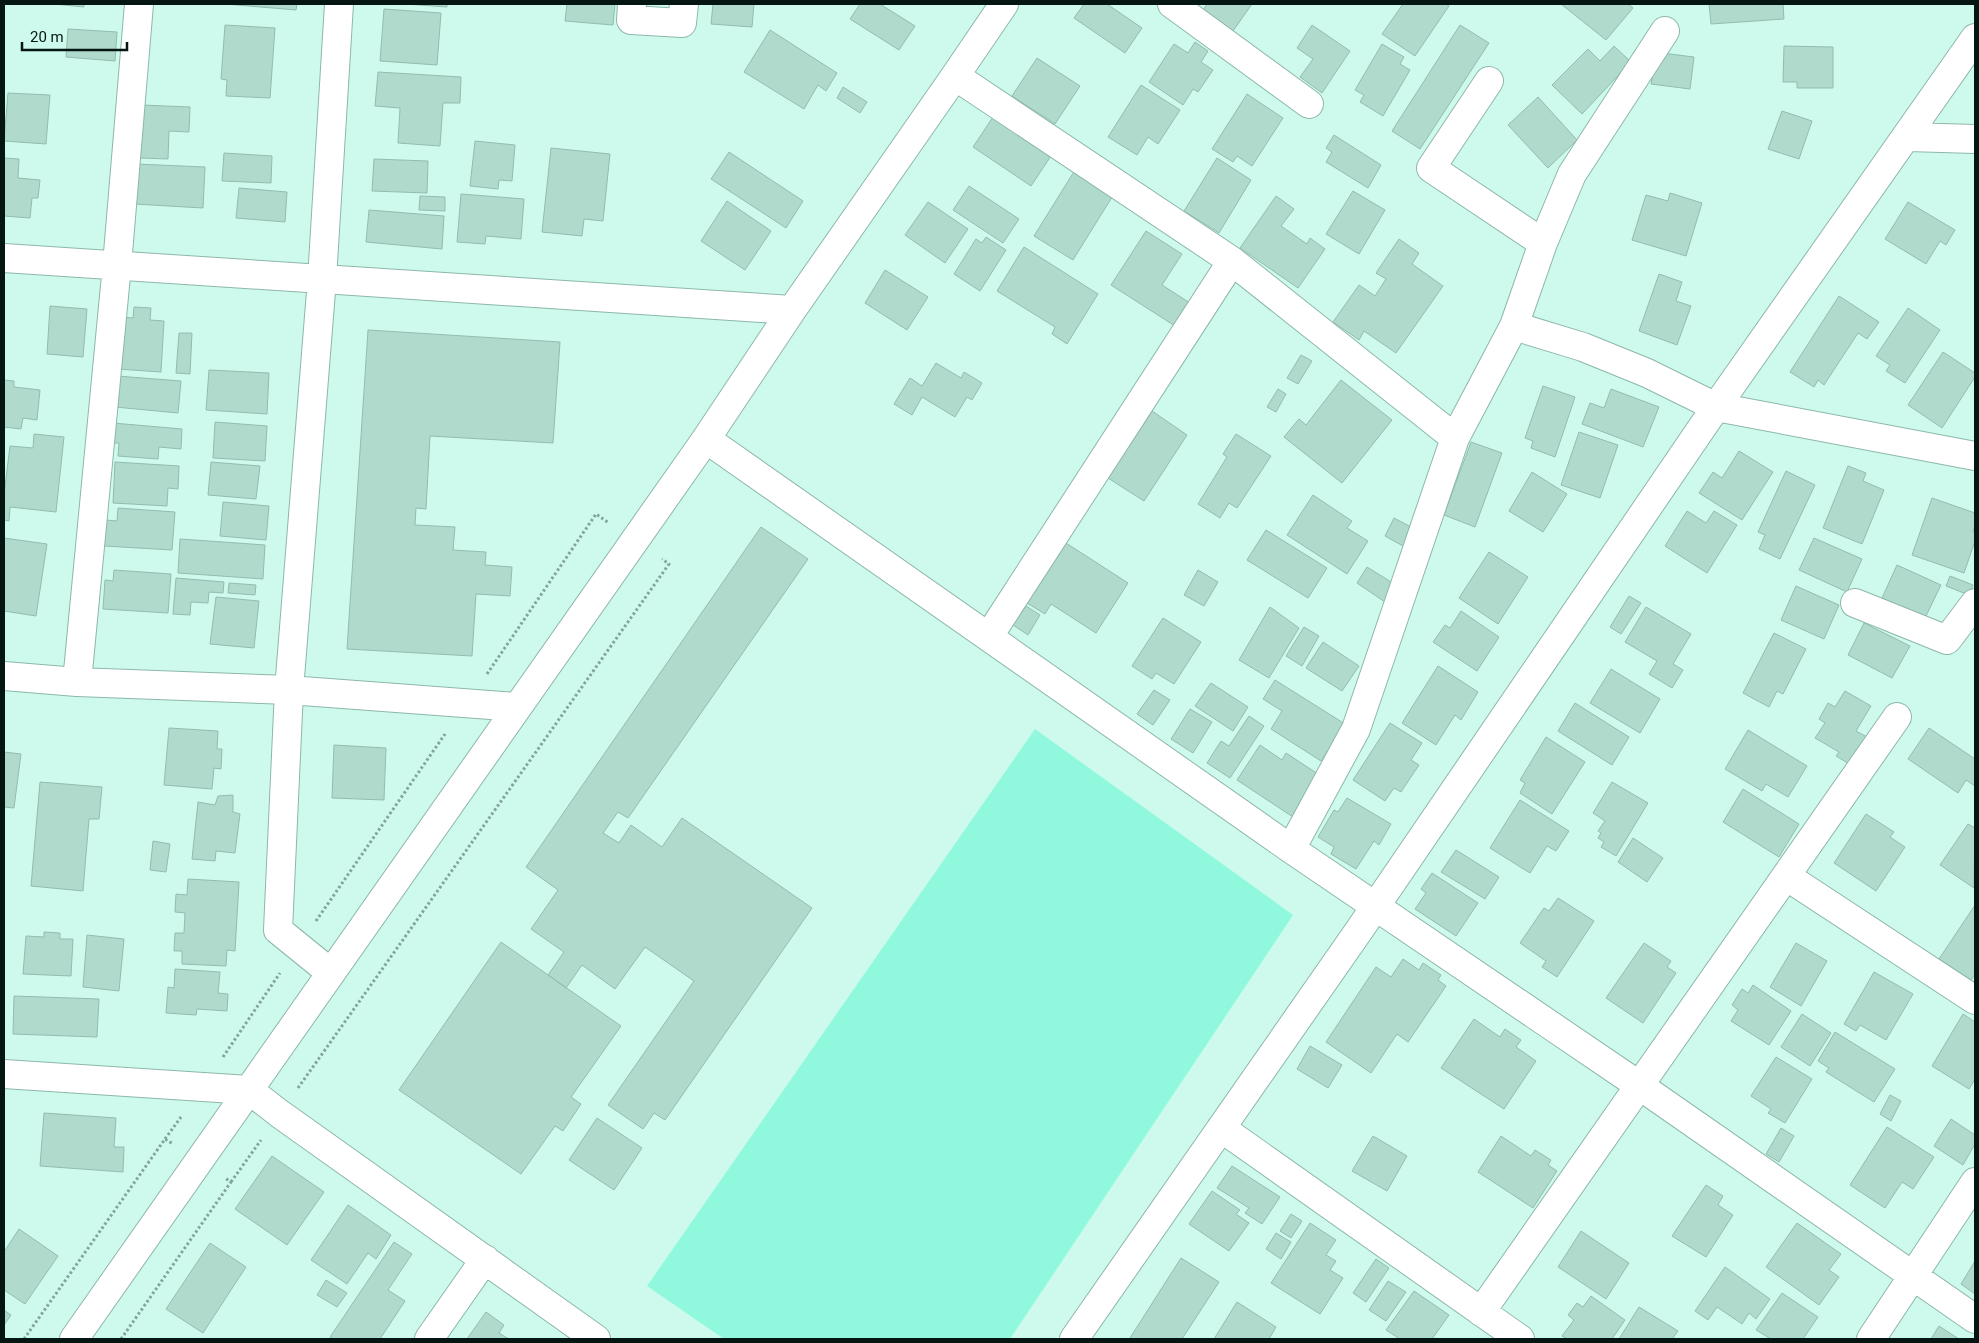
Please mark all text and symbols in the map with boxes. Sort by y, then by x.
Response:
scale bar [22,20,128,52]
text: 20 m [30,28,64,46]

